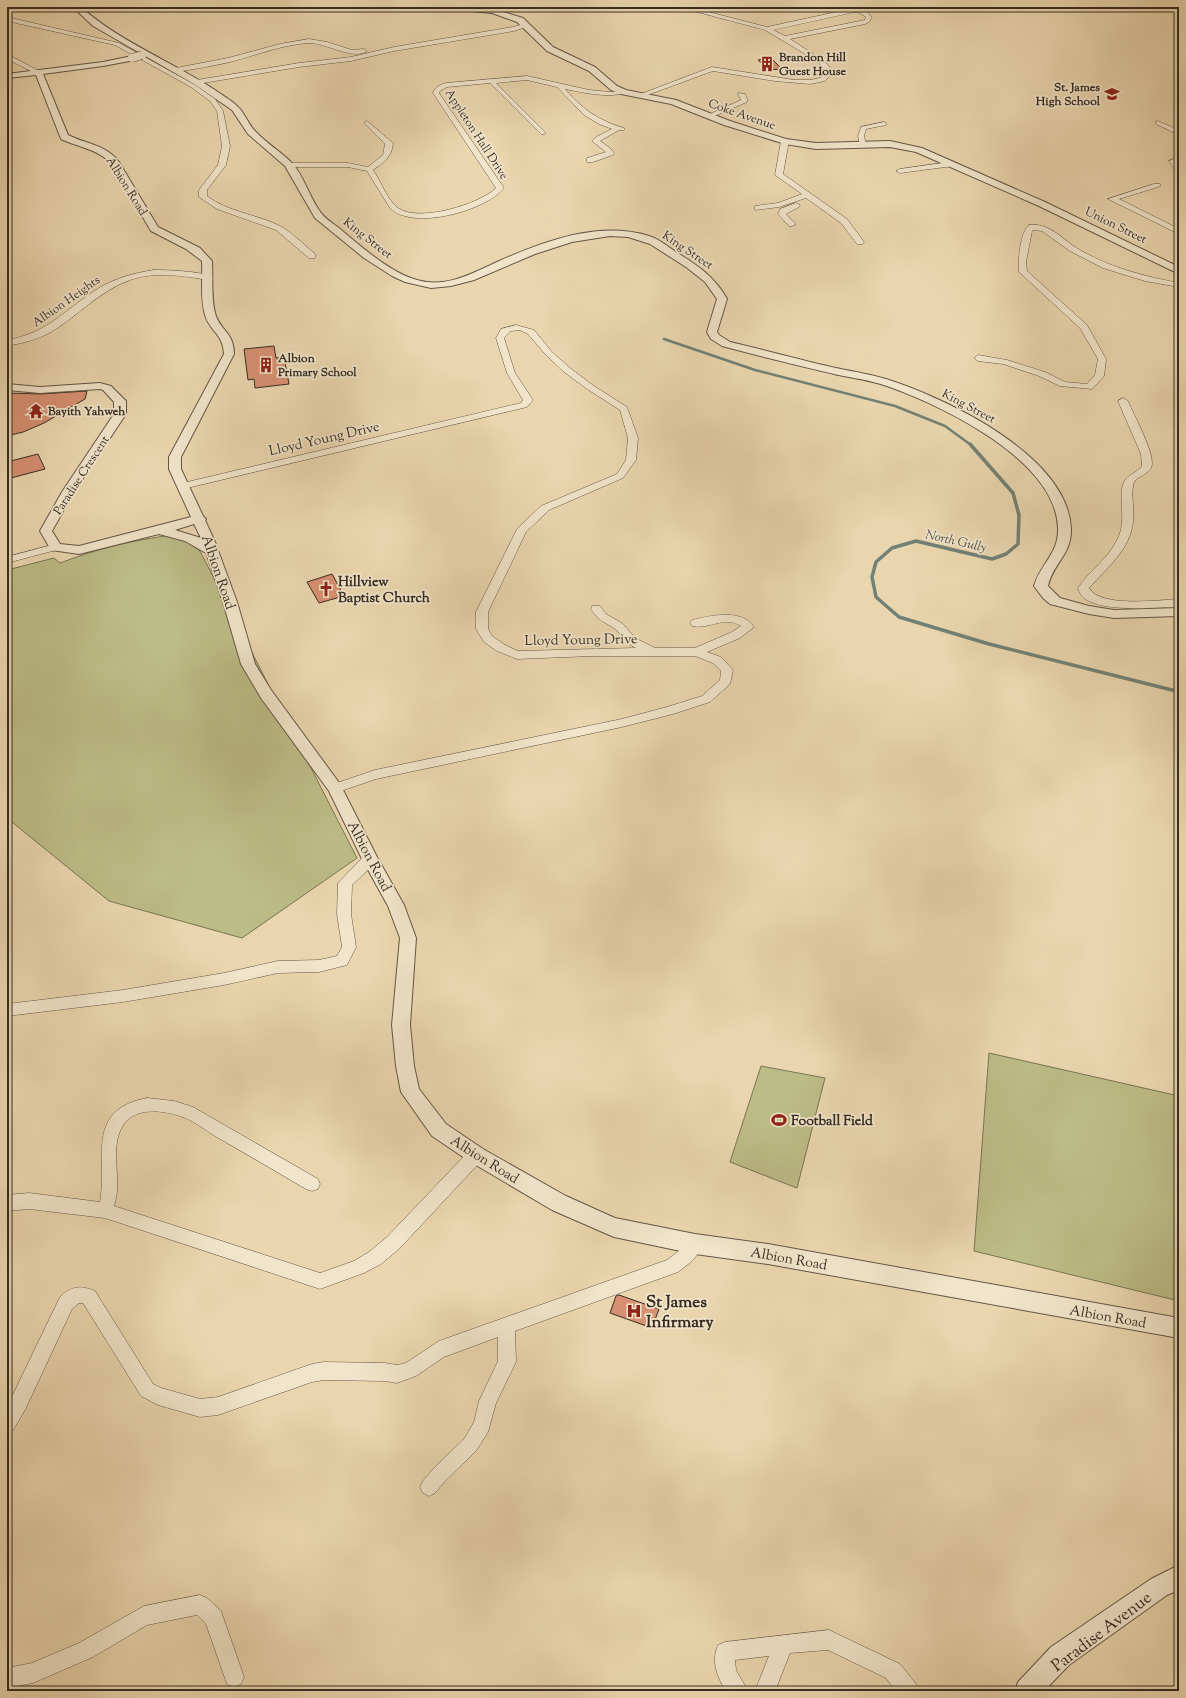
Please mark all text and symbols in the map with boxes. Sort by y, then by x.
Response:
place label: Brandon Hill Guest House [778,49,847,81]
building icon: Brandon Hill Guest House [758,55,776,73]
place label: St. James High School [1035,79,1101,111]
school or university icon: St. James High School [1103,85,1121,103]
street label: Appleton Hall Drive [440,86,513,184]
street label: Coke Avenue [705,95,778,135]
street label: Albion Road [101,154,151,220]
street label: Union Street [1081,203,1150,249]
street label: King Street [339,214,396,264]
street label: King Street [658,227,717,275]
street label: Albion Heights [29,272,104,332]
place label: Albion Primary School [277,350,357,382]
building icon: Albion Primary School [257,356,275,374]
street label: King Street [938,385,999,429]
temple icon: Bayith Yahweh [27,402,45,420]
place label: Bayith Yahweh [47,403,126,421]
street label: Lloyd Young Drive [267,417,382,462]
street label: Paradise Crescent [49,432,114,519]
water label: North Gully [923,526,988,558]
street label: Albion Road [195,533,239,613]
place label: Hillview Baptist Church [338,573,431,609]
church icon: Hillview Baptist Church [317,580,335,598]
street label: Lloyd Young Drive [524,630,638,652]
street label: Albion Road [341,818,395,896]
sports icon: Football Field [770,1111,788,1129]
place label: Football Field [791,1112,873,1132]
street label: Albion Road [446,1132,522,1190]
street label: Albion Road [749,1243,829,1277]
place label: St James Infirmary [646,1291,714,1335]
street label: Albion Road [1068,1301,1148,1335]
hospital icon: St James Infirmary [625,1302,643,1320]
street label: Paradise Avenue [1047,1587,1158,1678]

